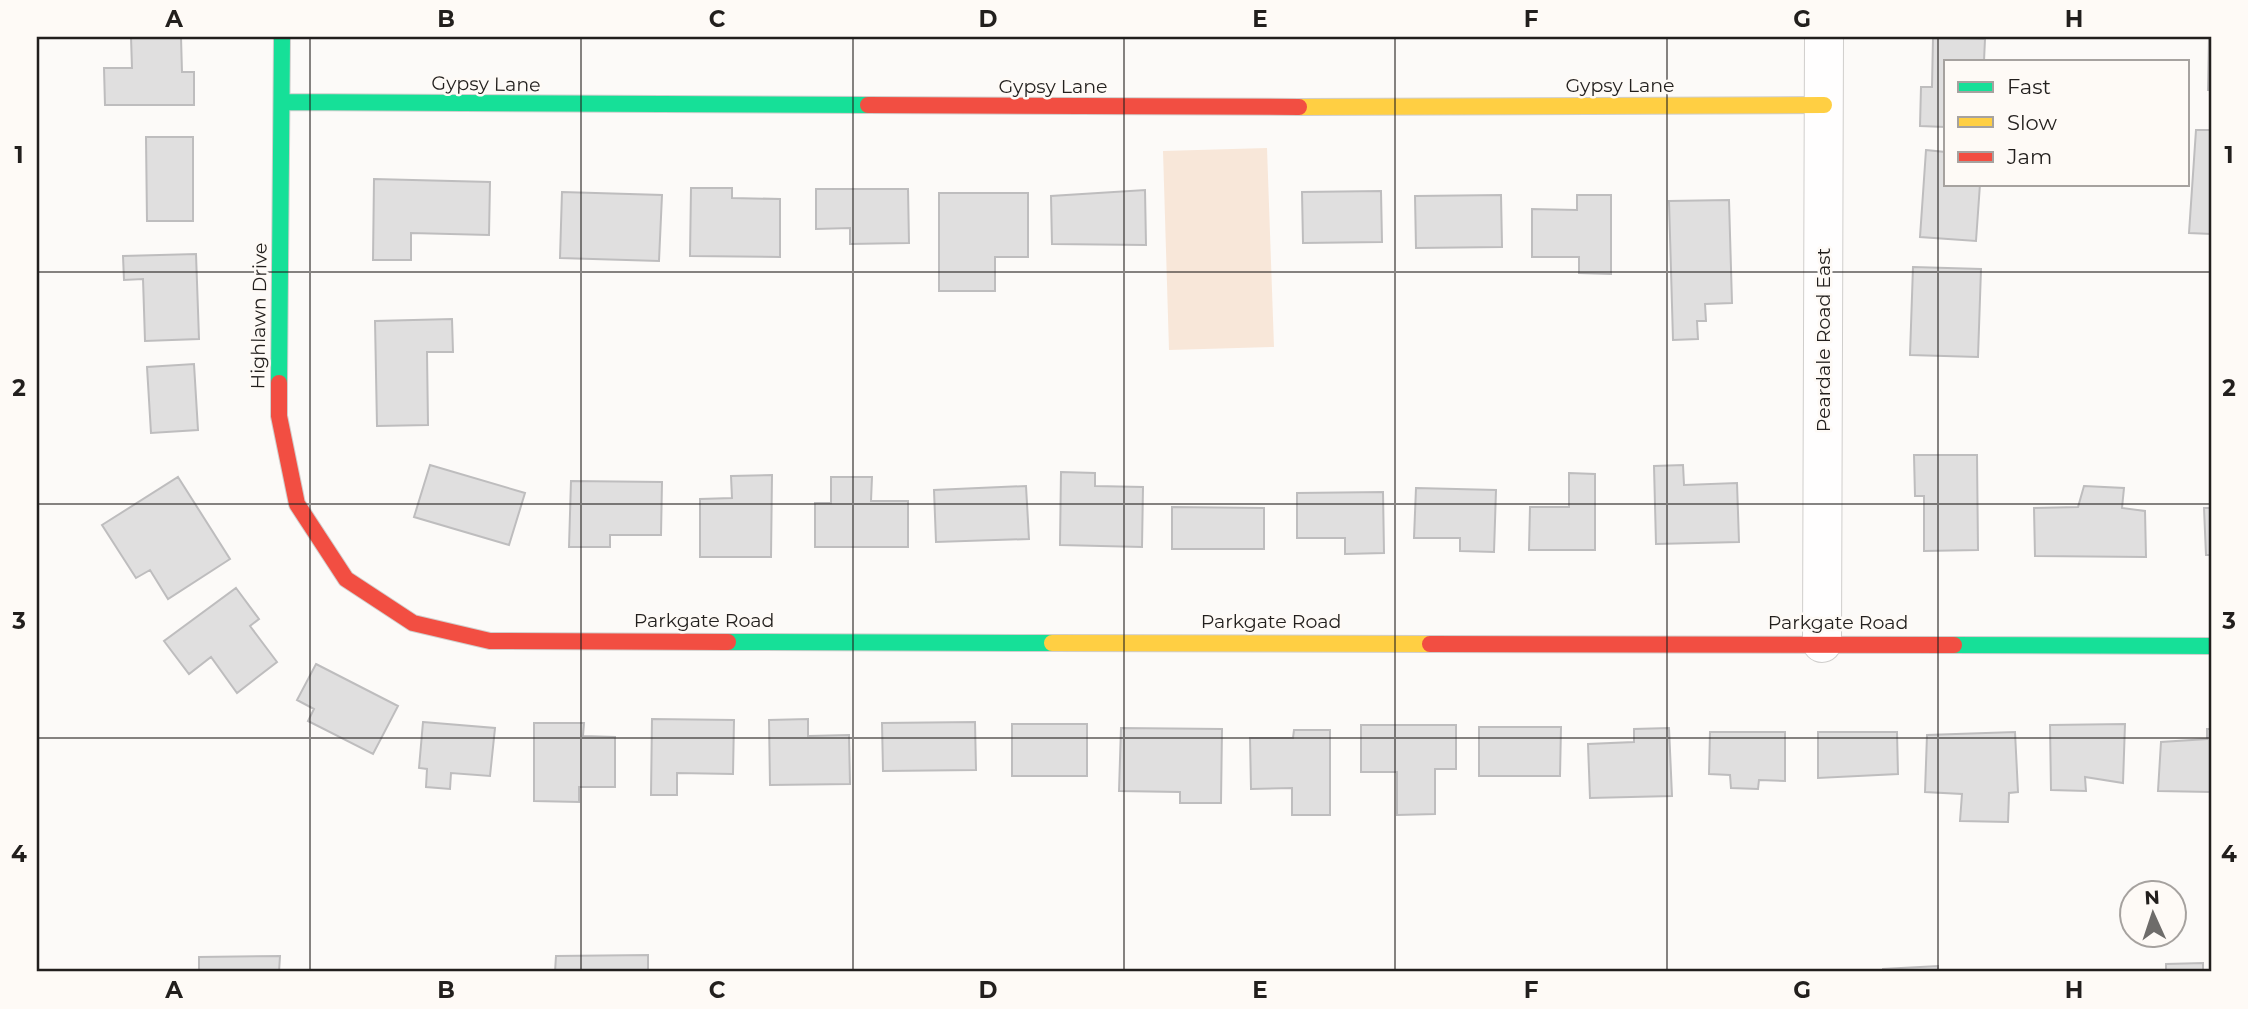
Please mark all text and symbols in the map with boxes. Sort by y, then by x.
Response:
text: A [164,5,183,33]
text: B [437,5,455,33]
text: C [709,5,726,33]
text: D [979,5,998,33]
text: E [1252,5,1268,33]
text: F [1524,5,1539,33]
text: G [1793,5,1811,33]
text: H [2065,5,2083,33]
legend [1944,60,2188,186]
street label: Gypsy Lane [431,72,541,96]
street label: Gypsy Lane [1565,74,1675,97]
text: Fast [2007,74,2051,99]
street label: Gypsy Lane [998,75,1108,98]
text: Slow [2007,110,2057,135]
text: 1 [14,141,24,169]
text: 1 [2224,141,2234,169]
text: Jam [2006,144,2052,169]
street label: Highlawn Drive [246,242,272,390]
street label: Peardale Road East [1812,248,1835,432]
text: 2 [12,374,26,402]
text: 2 [2222,374,2236,402]
text: 3 [11,607,26,635]
text: 3 [2221,607,2236,635]
street label: Parkgate Road [634,609,774,632]
street label: Parkgate Road [1201,610,1341,633]
street label: Parkgate Road [1768,611,1908,634]
text: 4 [11,840,27,868]
text: 4 [2221,840,2237,868]
north arrow [2118,880,2188,950]
text: N [2144,886,2160,909]
text: A [164,976,183,1004]
text: B [437,976,455,1004]
text: C [709,976,726,1004]
text: D [979,976,998,1004]
text: E [1252,976,1268,1004]
text: F [1524,976,1539,1004]
text: G [1793,976,1811,1004]
text: H [2065,976,2083,1004]

